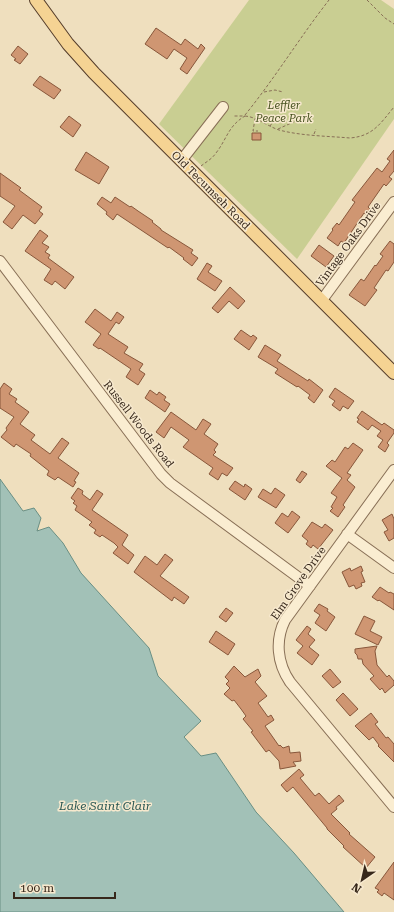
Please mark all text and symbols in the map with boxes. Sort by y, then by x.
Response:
park label: Leffler Peace Park [254,99,313,125]
street label: Old Tecumseh Road [169,148,253,232]
street label: Vintage Oaks Drive [313,199,383,289]
street label: Russell Woods Road [101,378,176,470]
street label: Elm Grove Drive [268,544,329,622]
water label: Lake Saint Clair [58,799,151,813]
north arrow [342,860,382,900]
scale bar [14,874,115,900]
text: N [349,880,364,896]
text: 100 m [20,881,54,895]

